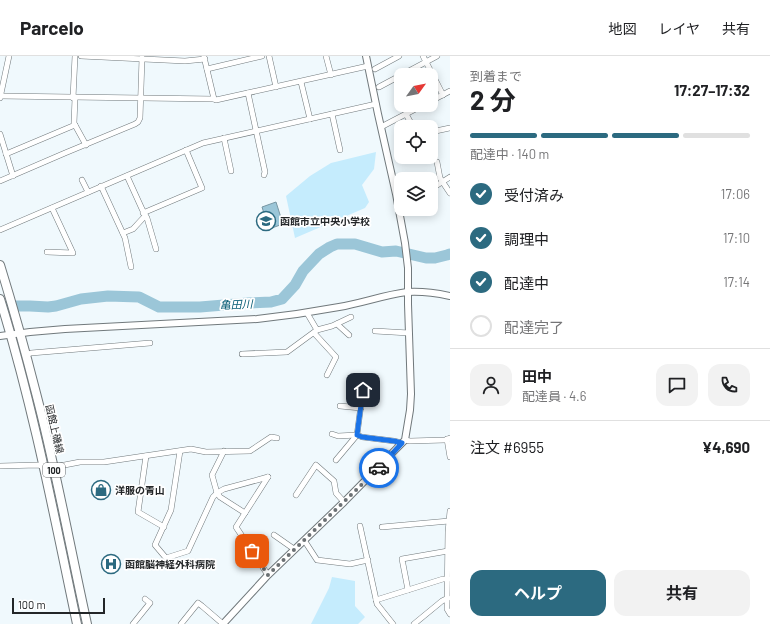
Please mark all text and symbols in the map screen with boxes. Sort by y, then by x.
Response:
text: Parcelo [20,16,84,39]
text: 地図 [608,20,636,37]
text: レイヤ [658,20,700,37]
text: 共有 [722,20,750,37]
north arrow [394,68,438,112]
map controls [394,68,438,216]
text: 到着まで [470,68,522,84]
text: 17:27–17:32 [674,81,750,99]
text: 2 分 [470,84,516,115]
button: locate [394,120,438,164]
text: 配達中 · 140 m [470,146,549,162]
button: layers [394,172,438,216]
icon: check [470,183,492,205]
text: 受付済み [504,186,564,204]
text: 17:06 [721,186,750,202]
school or university icon: 函館市立中央小学校 [255,210,277,232]
place label: 函館市立中央小学校 [280,215,370,227]
icon: check [470,227,492,249]
text: 調理中 [504,230,549,248]
text: 17:10 [723,230,750,246]
icon: check [470,271,492,293]
text: 配達中 [504,274,549,292]
text: 17:14 [723,274,750,290]
water label: 亀田川 [219,297,254,311]
text: 配達完了 [504,318,564,336]
button: person [470,364,512,406]
button: chat [656,364,698,406]
button: phone [708,364,750,406]
text: 田中 [522,367,552,385]
pin [346,373,380,407]
icon: home [352,379,374,401]
text: 配達員 · 4.6 [522,388,586,404]
street label: 函館上磯線 [44,403,66,455]
text: 注文 #6955 [470,438,544,456]
text: ¥4,690 [702,438,750,456]
courier [359,448,399,488]
icon: car [368,457,390,479]
road number: 100 [43,463,65,477]
shop icon: 洋服の青山 [90,479,112,501]
place label: 洋服の青山 [115,484,165,496]
pin [235,534,269,568]
icon: bag [241,540,263,562]
hospital icon: 函館脳神経外科病院 [100,553,122,575]
place label: 函館脳神経外科病院 [125,558,215,570]
button: ヘルプ [470,570,606,616]
button: 共有 [614,570,750,616]
scale bar [12,596,105,615]
text: 100 m [18,598,46,611]

